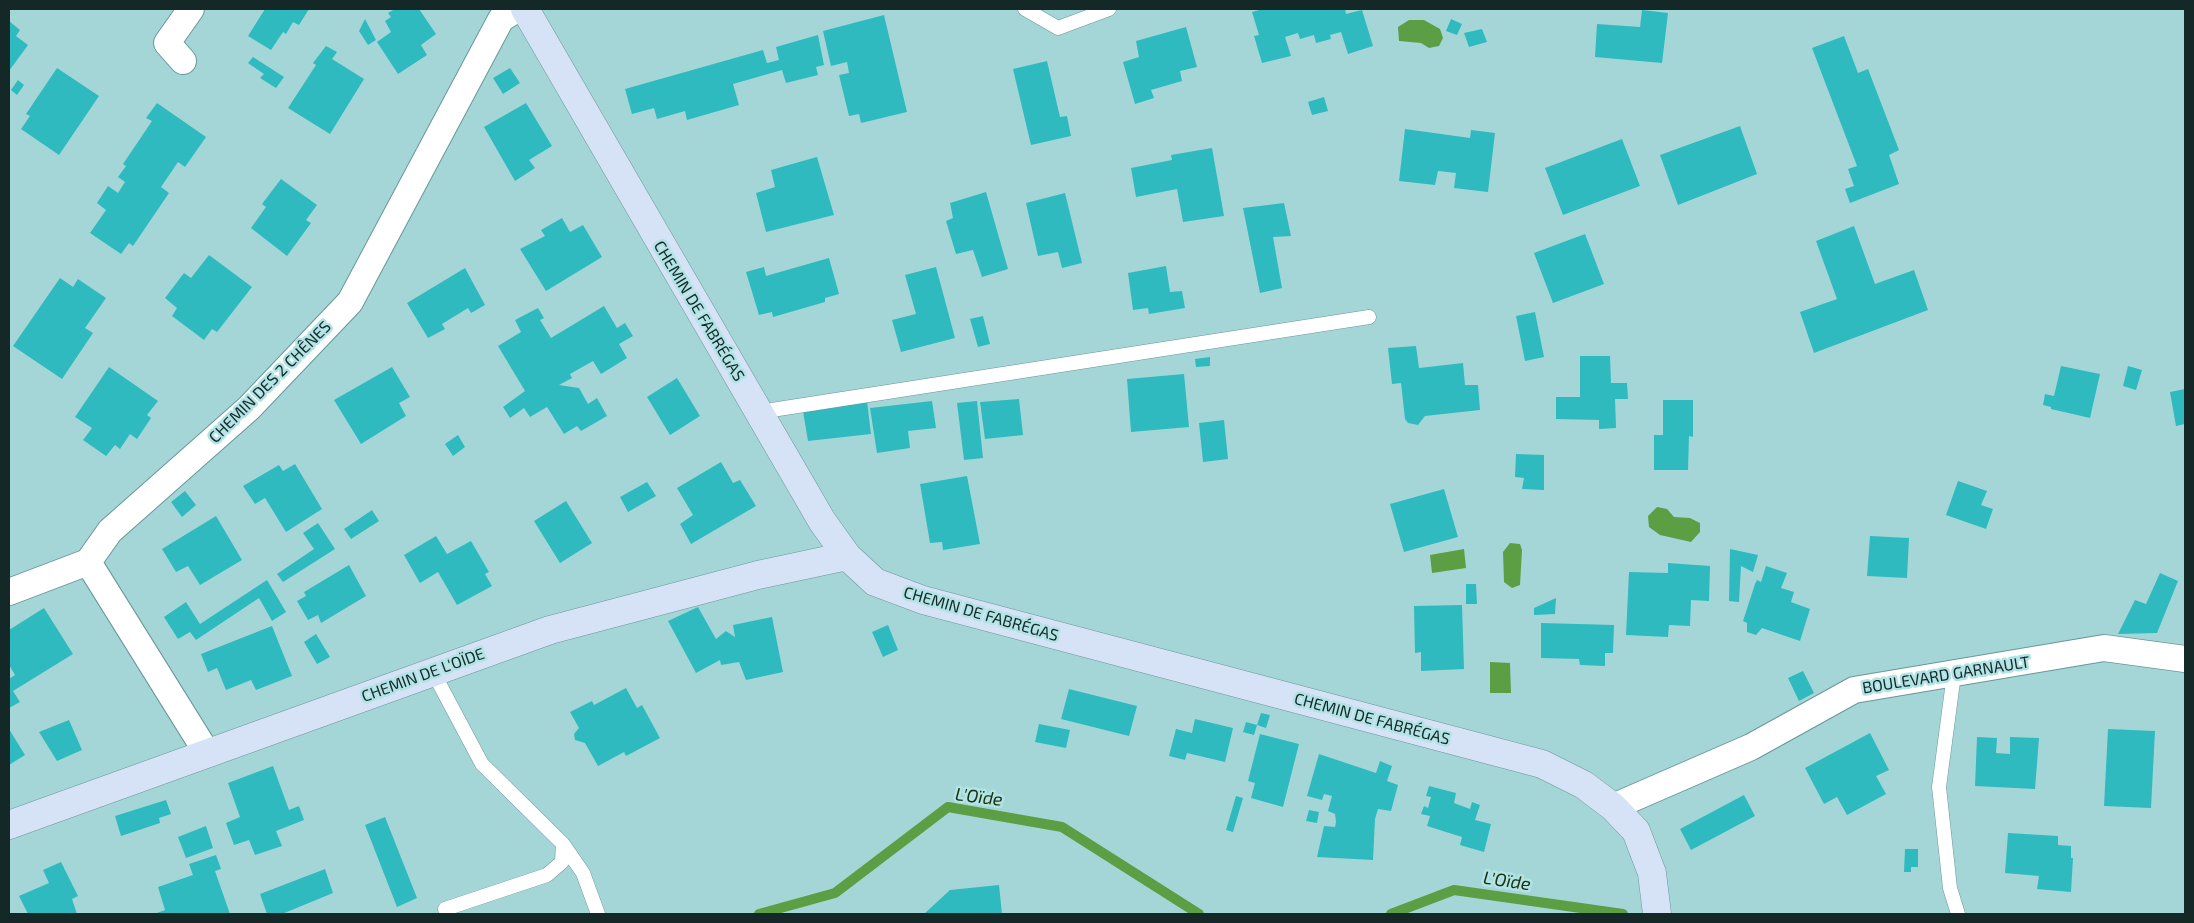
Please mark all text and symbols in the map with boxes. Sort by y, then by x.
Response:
street label: CHEMIN DE FABRÉGAS [649,237,749,385]
street label: CHEMIN DES 2 CHÊNES [205,317,335,447]
street label: CHEMIN DE FABRÉGAS [901,583,1061,645]
street label: CHEMIN DE L'OÏDE [359,644,487,706]
street label: BOULEVARD GARNAULT [1861,652,2031,698]
street label: CHEMIN DE FABRÉGAS [1292,689,1452,749]
water label: L'Oïde [954,783,1004,811]
water label: L'Oïde [1482,867,1532,895]

